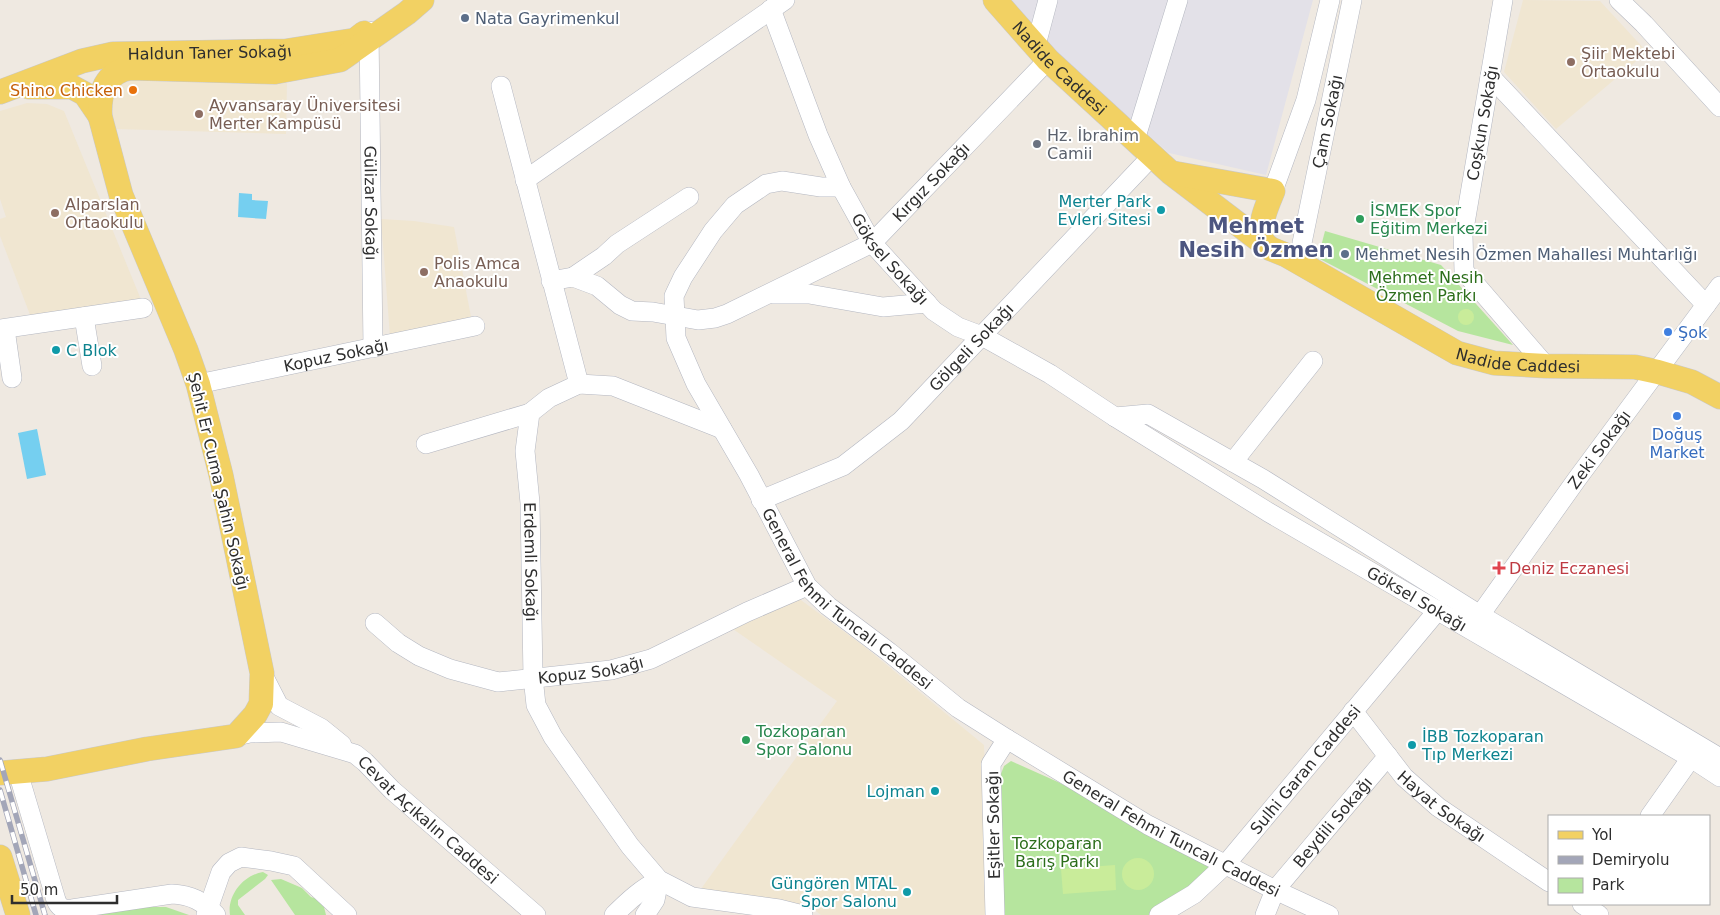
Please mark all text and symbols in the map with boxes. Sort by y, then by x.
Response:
place label: Nata Gayrimenkul [475,9,620,28]
marker: Nata Gayrimenkul [459,12,471,24]
street label: Nadide Caddesi [1008,17,1111,119]
street label: Haldun Taner Sokağı [128,41,293,64]
place label: Şiir Mektebi Ortaokulu [1581,44,1675,81]
marker: Şiir Mektebi Ortaokulu [1565,56,1577,68]
street label: Coşkun Sokağı [1463,64,1502,182]
street label: Çam Sokağı [1309,73,1346,170]
place label: Shino Chicken [10,81,123,100]
marker: Shino Chicken [127,84,139,96]
place label: Ayvansaray Üniversitesi Merter Kampüsü [209,96,401,133]
marker: Ayvansaray Üniversitesi Merter Kampüsü [193,108,205,120]
place label: Hz. İbrahim Camii [1047,126,1139,163]
marker: Hz. İbrahim Camii [1031,138,1043,150]
street label: Kırgız Sokağı [889,139,974,226]
street label: Gülizar Sokağı [360,146,381,260]
place label: Merter Park Evleri Sitesi [1058,192,1152,229]
place label: Alparslan Ortaokulu [65,195,144,232]
place label: İSMEK Spor Eğitim Merkezi [1370,201,1488,238]
marker: Merter Park Evleri Sitesi [1155,204,1167,216]
marker: Alparslan Ortaokulu [49,207,61,219]
street label: Göksel Sokağı [847,210,933,309]
marker: İSMEK Spor Eğitim Merkezi [1354,213,1366,225]
district label: Mehmet Nesih Özmen [1179,214,1333,262]
place label: Mehmet Nesih Özmen Mahallesi Muhtarlığı [1355,245,1697,264]
marker: Mehmet Nesih Özmen Mahallesi Muhtarlığı [1339,248,1351,260]
place label: Polis Amca Anaokulu [434,254,520,291]
marker: Polis Amca Anaokulu [418,266,430,278]
park label: Mehmet Nesih Özmen Parkı [1368,268,1484,305]
street label: Gölgeli Sokağı [925,300,1017,395]
place label: Şok [1678,323,1708,342]
marker: Şok [1662,326,1674,338]
street label: Kopuz Sokağı [282,335,390,376]
place label: C Blok [66,341,117,360]
marker: C Blok [50,344,62,356]
street label: Nadide Caddesi [1454,344,1580,376]
street label: Şehit Er Cuma Şahin Sokağı [184,371,253,592]
street label: Zeki Sokağı [1564,407,1635,493]
marker: Doğuş Market [1671,410,1683,422]
place label: Doğuş Market [1650,425,1705,462]
street label: Erdemli Sokağı [520,502,541,622]
street label: General Fehmi Tuncalı Caddesi [758,505,936,694]
place label: Deniz Eczanesi [1509,559,1629,578]
marker: Deniz Eczanesi [1493,562,1505,574]
street label: Göksel Sokağı [1363,563,1470,636]
street label: Kopuz Sokağı [537,653,646,688]
street label: Sulhi Garan Caddesi [1246,701,1365,838]
place label: Tozkoparan Spor Salonu [755,722,852,759]
place label: İBB Tozkoparan Tıp Merkezi [1421,727,1544,764]
marker: Tozkoparan Spor Salonu [740,734,752,746]
marker: İBB Tozkoparan Tıp Merkezi [1406,739,1418,751]
street label: Cevat Açıkalın Caddesi [354,752,502,888]
street label: General Fehmi Tuncalı Caddesi [1059,766,1283,901]
street label: Hayat Sokağı [1393,767,1489,846]
street label: Eşitler Sokağı [983,771,1004,879]
street label: Beydili Sokağı [1289,773,1376,871]
place label: Lojman [867,782,925,801]
marker: Lojman [929,785,941,797]
legend [1548,815,1710,905]
text: Yol [1591,826,1613,844]
park label: Tozkoparan Barış Parkı [1011,834,1102,871]
text: Demiryolu [1592,851,1669,869]
scale bar [12,872,118,904]
place label: Güngören MTAL Spor Salonu [771,874,897,911]
text: Park [1592,876,1625,894]
text: 50 m [20,881,58,899]
marker: Güngören MTAL Spor Salonu [901,886,913,898]

